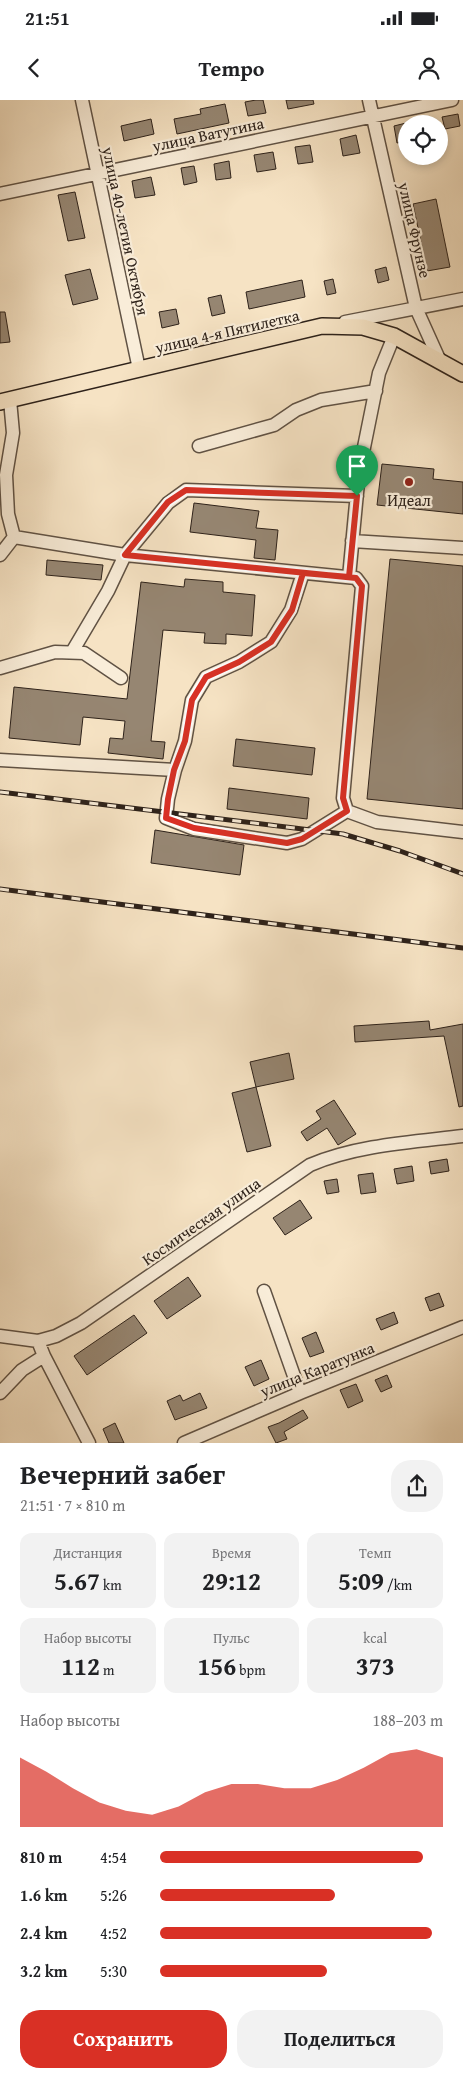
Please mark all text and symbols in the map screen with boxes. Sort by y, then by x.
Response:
text: 21:51 [25,4,70,32]
text: Tempo [199,52,265,84]
icon: back [20,54,48,82]
icon: person [415,54,443,82]
street label: улица Ватутина [149,110,266,158]
map controls [398,115,448,165]
button: locate [398,115,448,165]
street label: улица 40-летия Октября [96,144,156,317]
street label: улица Фрунзе [392,179,438,280]
street label: улица 4-я Пятилетка [152,303,302,359]
pin [336,445,378,496]
icon: arrive [343,452,371,480]
marker: Идеал [403,476,415,488]
place label: Идеал [387,488,431,512]
street label: Космическая улица [137,1171,266,1271]
street label: улица Каратунка [255,1335,378,1403]
text: Вечерний забег [20,1453,225,1494]
button: share [391,1460,443,1512]
text: 21:51 · 7 × 810 m [20,1493,125,1517]
text: Дистанция [54,1543,122,1563]
text: Время [212,1543,251,1563]
text: Темп [359,1543,391,1563]
text: 5.67 [54,1563,100,1599]
text: 29:12 [202,1563,261,1599]
text: 5:09 [338,1563,384,1599]
text: km [100,1575,122,1595]
text: /km [384,1575,412,1595]
text: Набор высоты [44,1628,132,1648]
text: Пульс [213,1628,250,1648]
text: kcal [363,1628,387,1648]
text: 112 [61,1648,100,1684]
text: 156 [197,1648,236,1684]
text: 373 [356,1648,395,1684]
text: m [100,1660,115,1680]
text: bpm [236,1660,266,1680]
text: Набор высоты [20,1708,120,1732]
text: 188–203 m [373,1708,443,1732]
text: 810 m [20,1845,62,1869]
text: 4:54 [100,1845,127,1869]
text: 1.6 km [20,1883,67,1907]
text: 5:26 [100,1883,127,1907]
text: 2.4 km [20,1921,67,1945]
text: 4:52 [100,1921,127,1945]
text: 3.2 km [20,1959,67,1983]
text: 5:30 [100,1959,127,1983]
button: Сохранить [20,2010,227,2068]
button: Поделиться [237,2010,443,2068]

